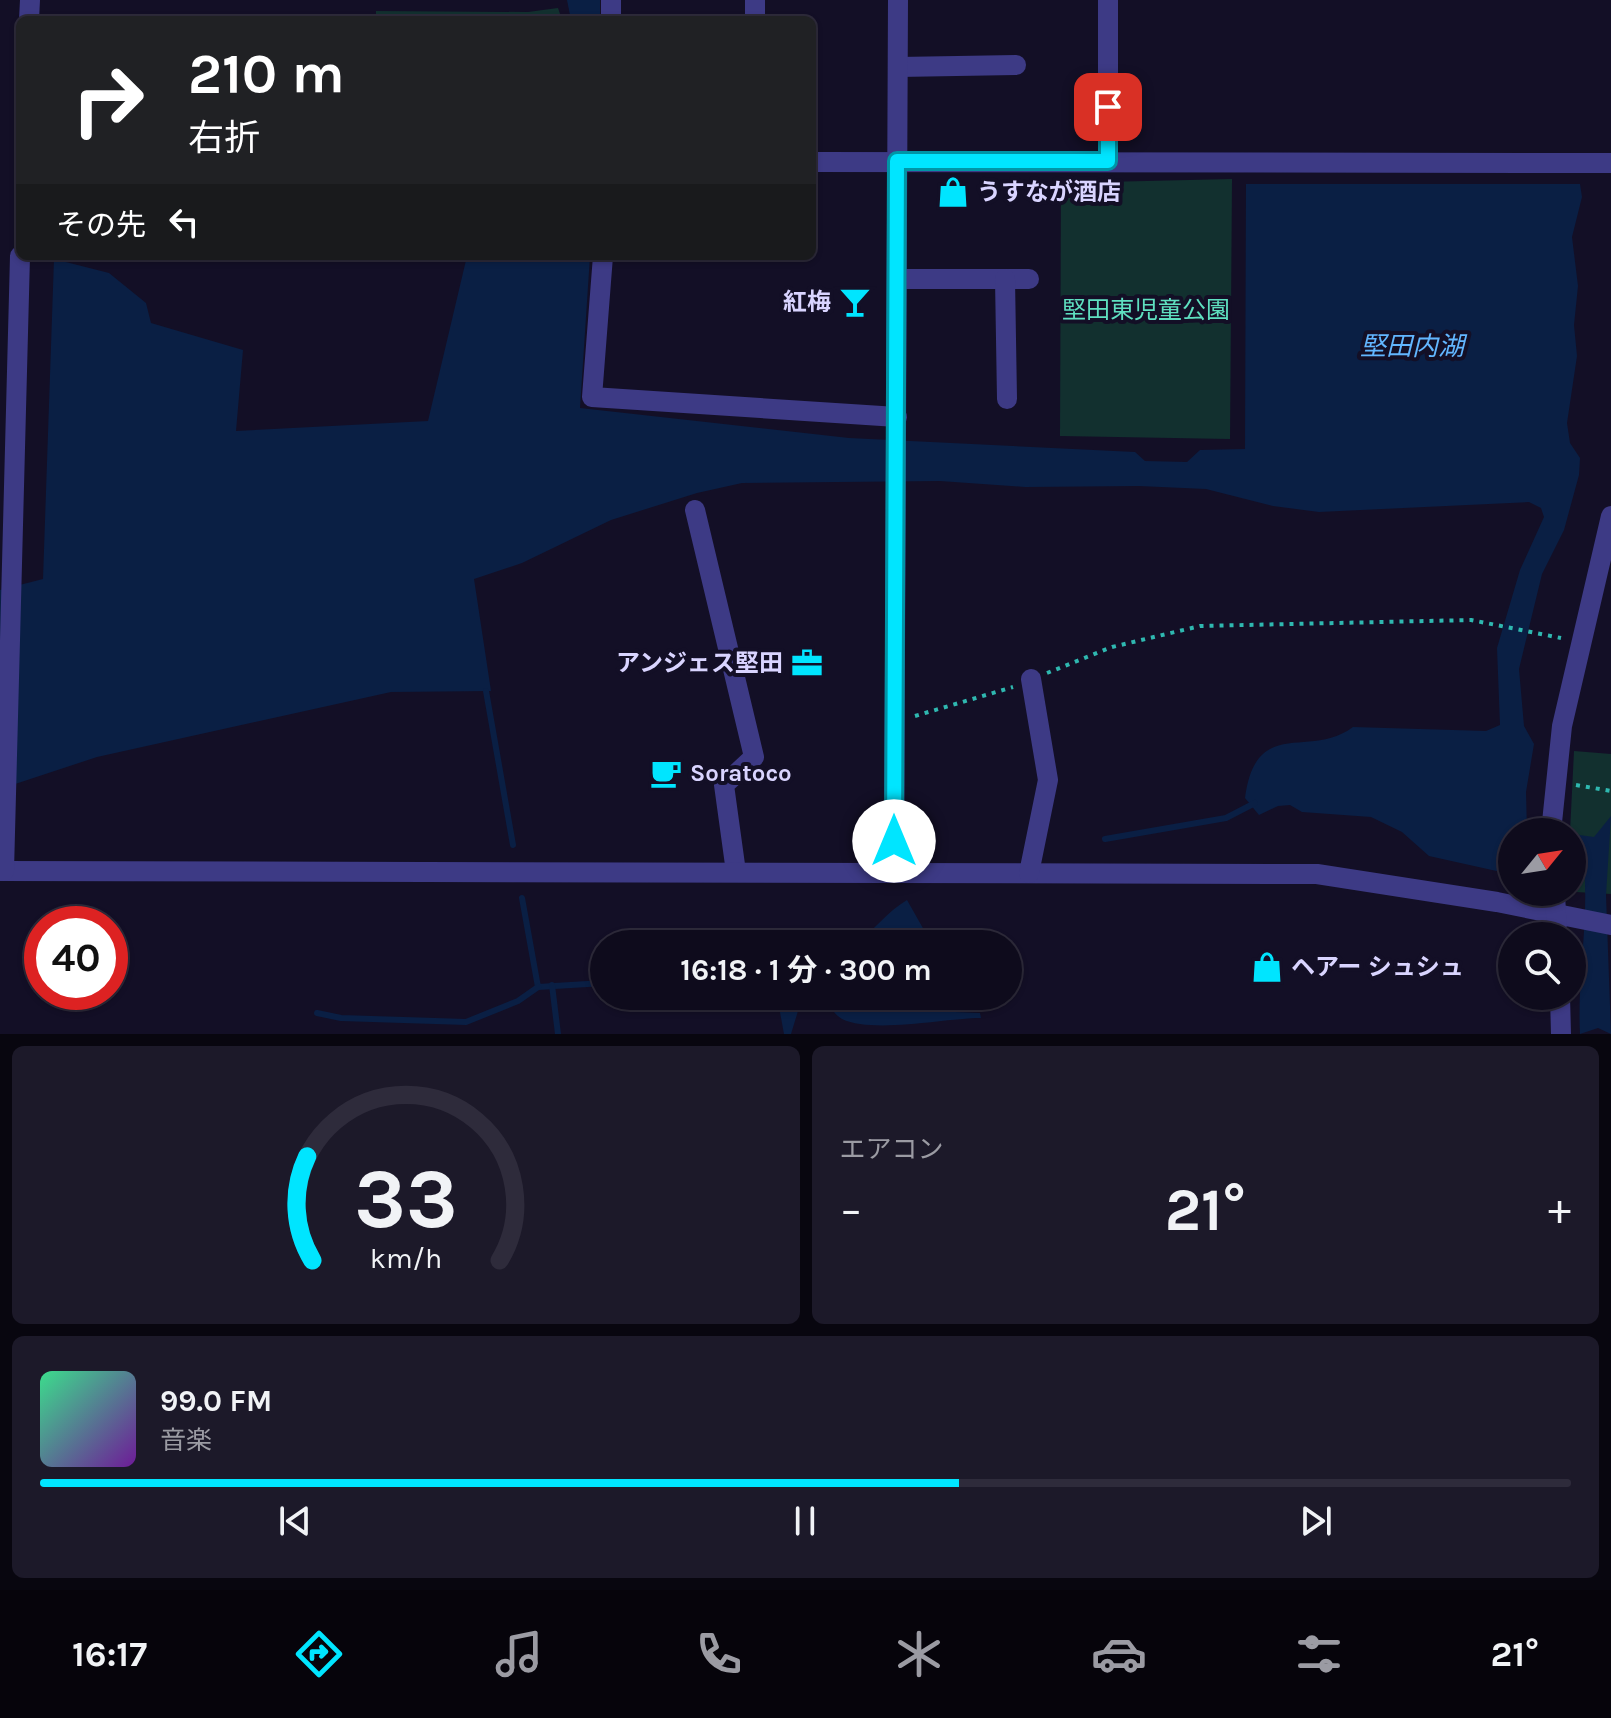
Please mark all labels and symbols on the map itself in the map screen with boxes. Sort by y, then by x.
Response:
pin [1074,73,1142,141]
shop icon: うすなが酒店 [936,175,970,209]
place label: うすなが酒店 [977,178,1121,206]
bar icon: 紅梅 [838,285,872,319]
place label: 紅梅 [783,288,831,316]
park label: 堅田東児童公園 [1062,296,1230,324]
water label: 堅田内湖 [1360,331,1468,362]
office icon: アンジェス堅田 [790,646,824,680]
place label: アンジェス堅田 [616,649,783,677]
cafe icon: Soratoco [649,756,683,790]
place label: Soratoco [690,759,792,787]
position arrow [852,799,936,883]
north arrow [1498,818,1586,906]
speed limit sign: 40 [24,906,128,1010]
shop icon: ヘアー シュシュ [1250,950,1284,984]
place label: ヘアー シュシュ [1291,953,1464,981]

